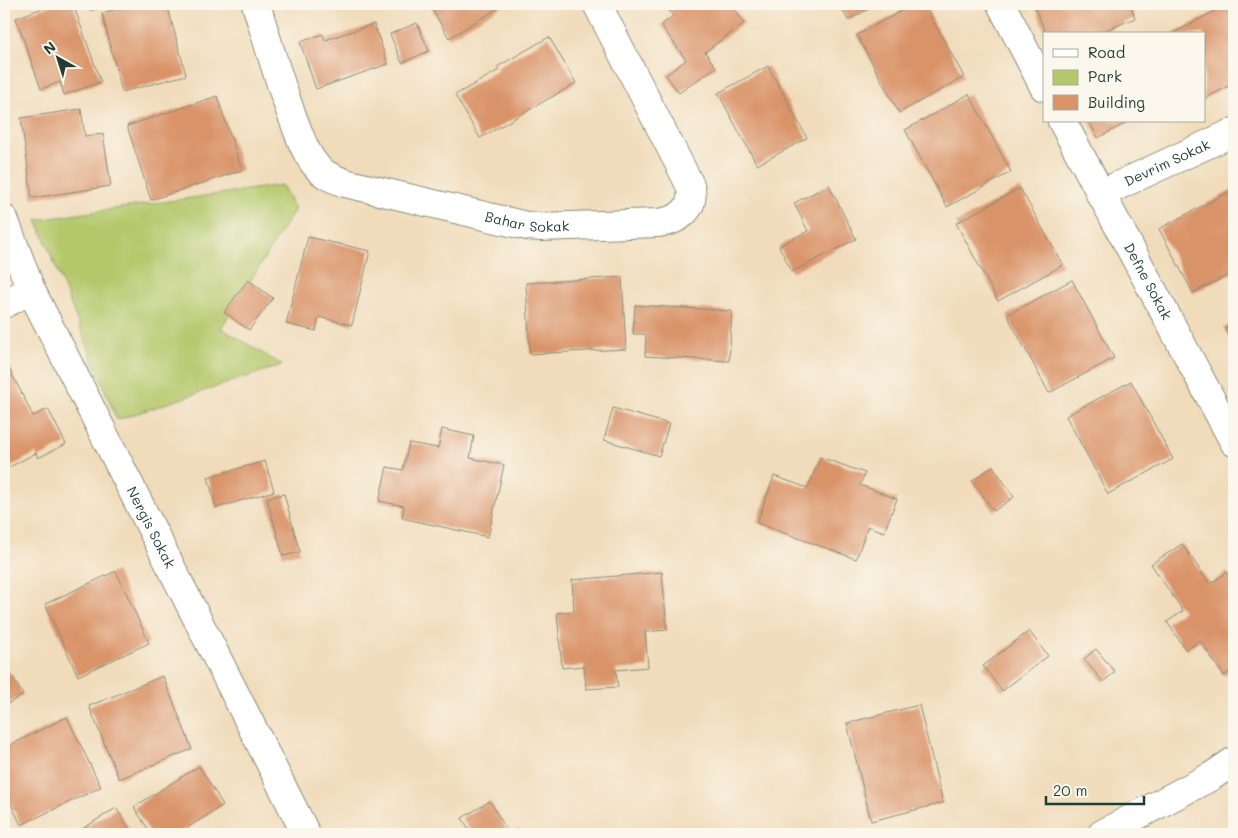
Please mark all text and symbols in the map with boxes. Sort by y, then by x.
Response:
north arrow [32,32,82,82]
legend [1043,32,1206,122]
text: N [39,37,60,58]
text: Road [1088,42,1125,62]
text: Park [1088,66,1122,86]
text: Building [1088,92,1145,112]
street label: Devrim Sokak [1121,134,1213,191]
street label: Bahar Sokak [483,206,570,236]
street label: Defne Sokak [1120,239,1177,323]
street label: Nergis Sokak [123,483,180,571]
scale bar [1046,773,1143,805]
text: 20 m [1053,780,1087,800]

